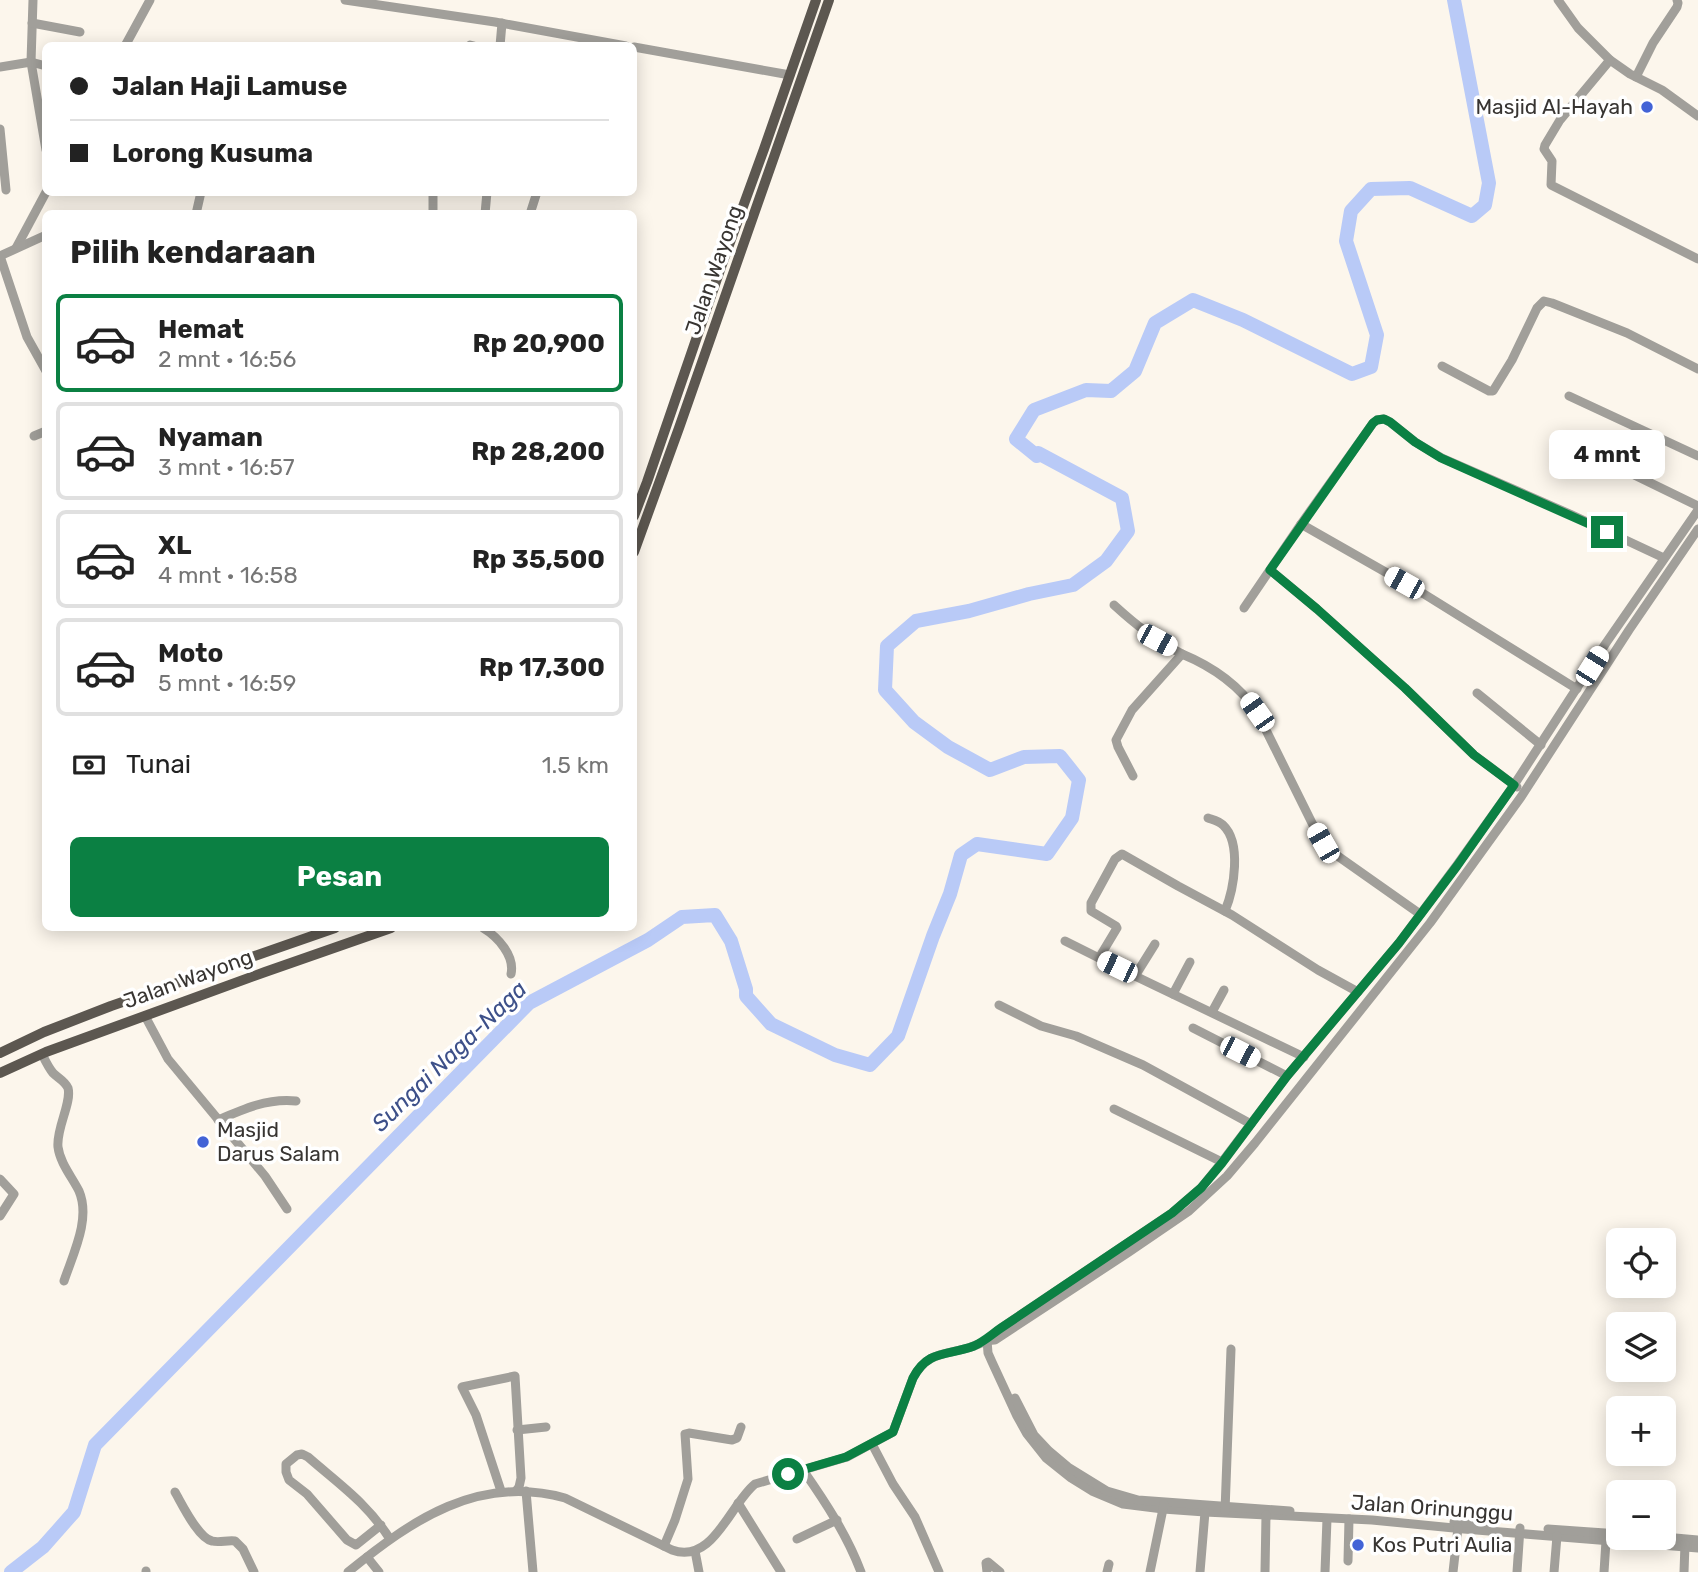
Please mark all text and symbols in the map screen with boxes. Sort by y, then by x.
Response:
text: Jalan Haji Lamuse [112,71,347,102]
place label: Masjid Al-Hayah [1475,94,1633,119]
marker: Masjid Al-Hayah [1639,99,1655,115]
text: Lorong Kusuma [112,138,313,169]
street label: Jalan Wayong [680,202,747,338]
text: Pilih kendaraan [70,233,316,271]
icon: car [74,312,137,375]
text: Hemat [158,314,244,345]
text: Rp 20,900 [472,328,605,359]
text: 2 mnt · 16:56 [158,345,296,373]
icon: car [74,420,137,483]
text: Nyaman [158,422,263,453]
callout: 4 mnt [1549,430,1665,480]
text: Rp 28,200 [471,436,605,467]
text: 4 mnt [1573,440,1641,468]
text: 3 mnt · 16:57 [158,453,295,481]
route end [1591,516,1623,548]
icon: car [74,528,137,591]
text: XL [158,530,191,561]
text: Rp 35,500 [472,544,605,575]
text: 4 mnt · 16:58 [158,561,298,589]
car [1381,564,1428,602]
car [1134,621,1181,659]
icon: car [74,636,137,699]
text: Moto [158,638,223,669]
car [1572,643,1613,689]
text: Rp 17,300 [479,652,605,683]
text: 5 mnt · 16:59 [158,669,296,697]
car [1237,689,1278,735]
icon: cash [70,746,108,784]
text: Tunai [126,749,191,780]
text: 1.5 km [542,751,609,779]
car [1304,820,1343,866]
button: Pesan [70,837,609,917]
street label: Jalan Wayong [120,944,256,1013]
car [1094,948,1141,986]
water label: Sungai Naga-Naga [366,975,532,1137]
car [1217,1033,1264,1071]
place label: Masjid Darus Salam [217,1117,340,1166]
marker: Masjid Darus Salam [195,1134,211,1150]
map controls [1606,1228,1676,1550]
button: locate [1606,1228,1676,1298]
button: layers [1606,1312,1676,1382]
button: + [1606,1396,1676,1466]
route start [772,1458,804,1490]
button: − [1606,1480,1676,1550]
street label: Jalan Orinunggu [1350,1489,1514,1526]
place label: Kos Putri Aulia [1372,1532,1512,1557]
marker: Kos Putri Aulia [1350,1537,1366,1553]

